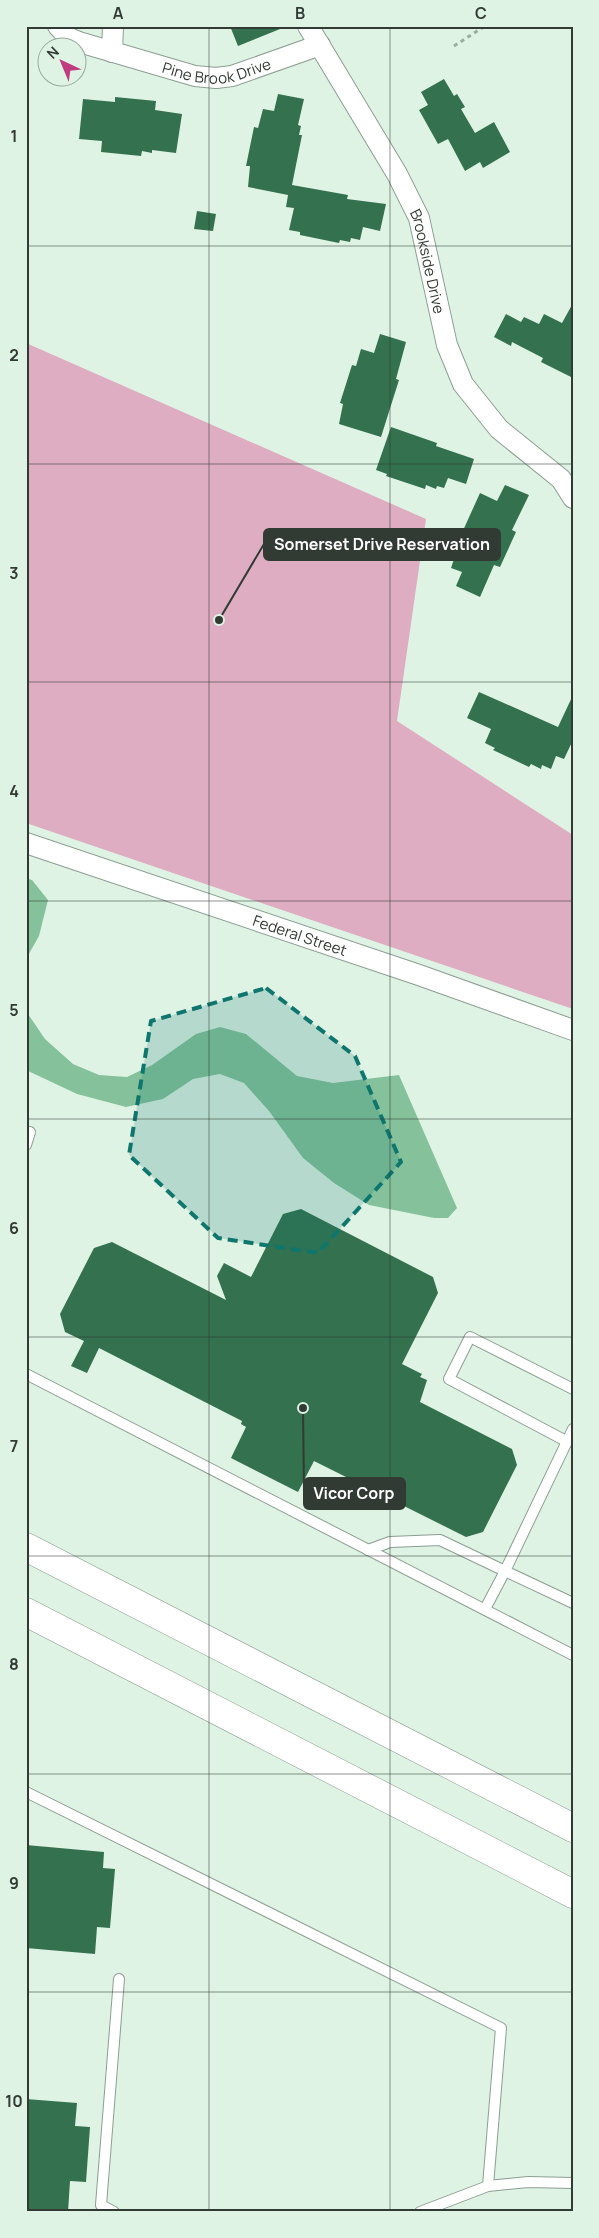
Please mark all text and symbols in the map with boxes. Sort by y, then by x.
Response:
text: A [113,2,124,24]
text: B [295,2,305,24]
text: C [475,2,487,24]
north arrow [38,38,88,88]
text: N [42,42,63,63]
street label: Pine Brook Drive [160,53,274,89]
text: 1 [10,125,18,147]
street label: Brookside Drive [405,205,450,316]
text: 2 [9,344,19,366]
callout: Somerset Drive Reservation [264,529,500,560]
text: Somerset Drive Reservation [274,533,490,555]
text: 3 [9,562,19,584]
text: 4 [9,780,19,802]
street label: Federal Street [250,909,350,961]
text: 5 [9,999,19,1021]
text: 6 [9,1217,19,1239]
text: 7 [10,1435,18,1457]
callout: Vicor Corp [304,1478,405,1509]
text: Vicor Corp [314,1482,395,1504]
text: 8 [9,1653,19,1675]
text: 9 [9,1872,19,1894]
text: 10 [5,2090,23,2112]

